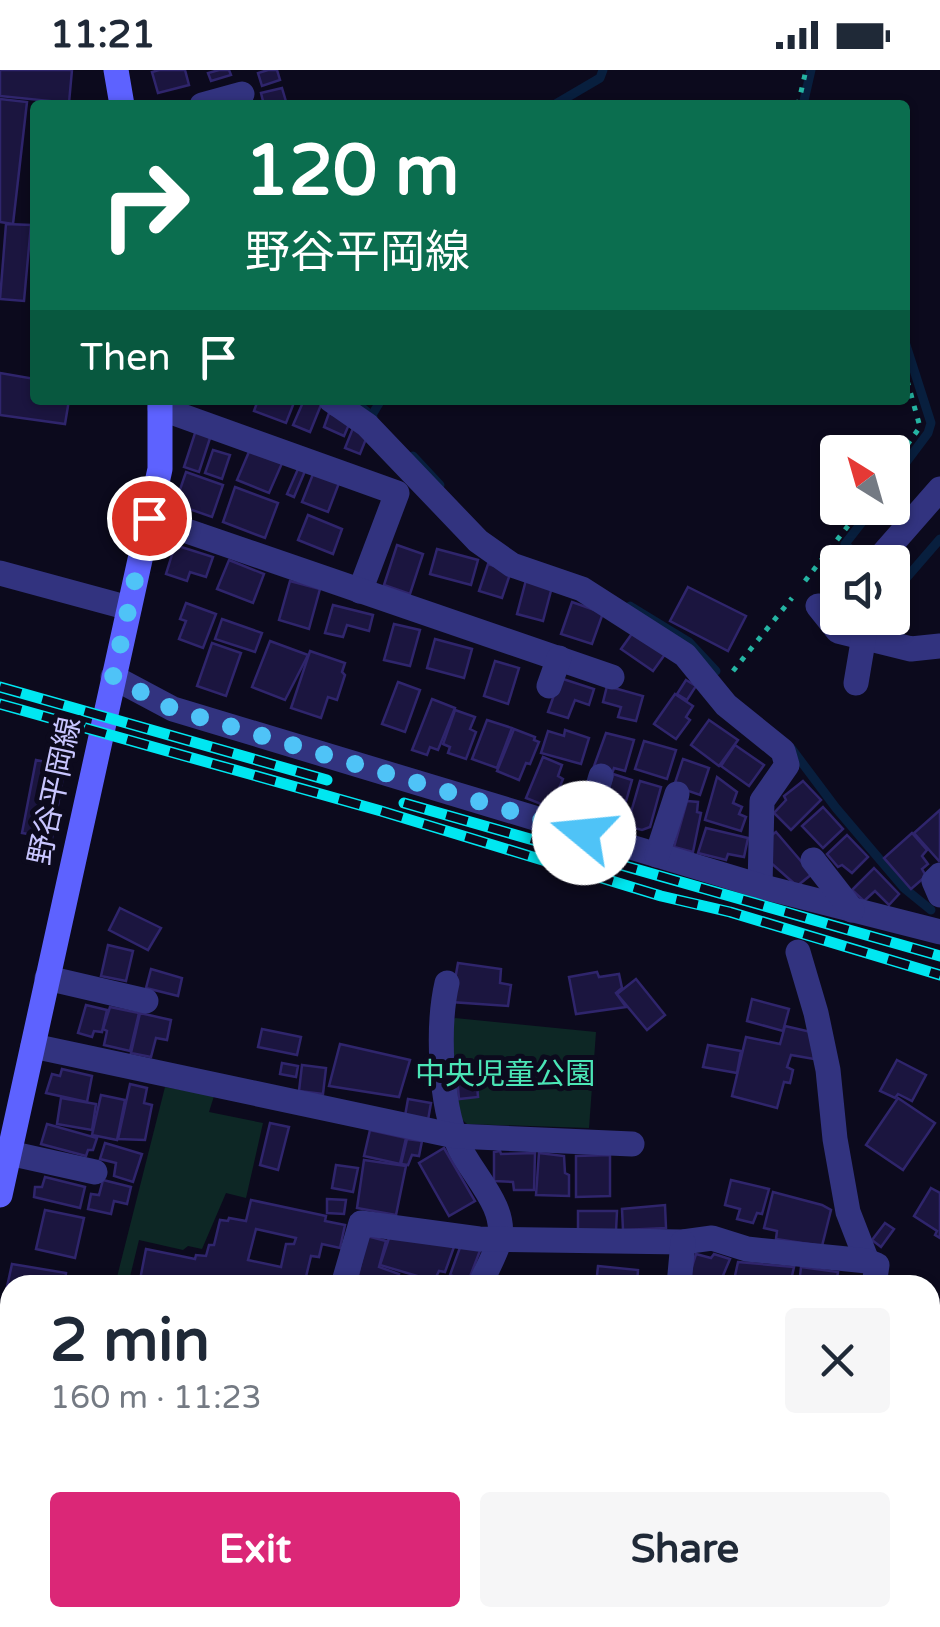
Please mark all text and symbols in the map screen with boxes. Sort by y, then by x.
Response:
text: 11:21 [50,12,155,58]
text: 120 m [245,130,459,214]
icon: right [80,140,210,270]
text: 野谷平岡線 [245,226,470,280]
icon: arrive [191,330,246,385]
text: Then [80,335,171,381]
north arrow [820,435,910,525]
map controls [820,435,910,635]
pin [107,476,192,561]
icon: arrive [122,491,177,546]
button: sound [820,545,910,635]
street label: 野谷平岡線 [21,714,89,868]
position arrow [532,781,636,885]
park label: 中央児童公園 [415,1056,595,1093]
text: 2 min [50,1305,210,1377]
button: close [785,1308,890,1413]
text: 160 m · 11:23 [50,1379,262,1417]
button: Exit [50,1492,460,1607]
button: Share [480,1492,890,1607]

